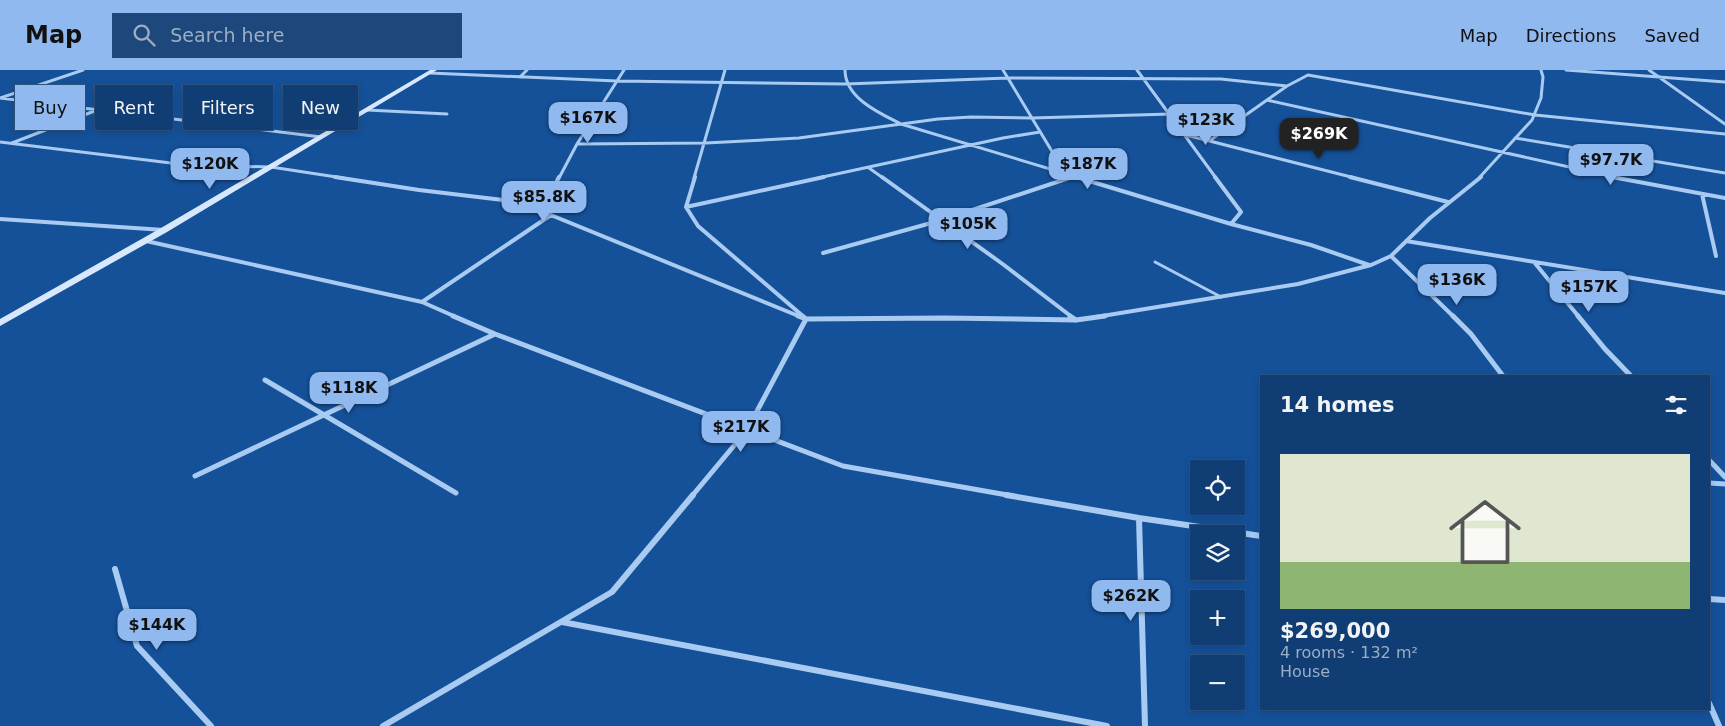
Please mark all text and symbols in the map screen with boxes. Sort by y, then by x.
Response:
search box [112,13,462,58]
text: Map [25,21,82,49]
icon: search [130,21,158,49]
text: Search here [170,24,284,46]
text: Map [1460,25,1498,46]
text: Directions [1526,25,1616,46]
text: Saved [1644,25,1700,46]
chip: Buy [15,85,85,130]
chip: Rent [95,85,173,130]
chip: Filters [183,85,273,130]
chip: New [283,85,358,130]
pin: $167K [553,102,623,144]
pin: $123K [1171,104,1241,146]
text: $167K [560,108,616,127]
text: $123K [1178,110,1234,129]
pin: $269K [1284,118,1354,160]
text: $269K [1291,124,1347,143]
pin: $97.7K [1570,144,1652,186]
pin: $120K [175,148,245,190]
pin: $187K [1053,148,1123,190]
text: $97.7K [1579,150,1643,169]
text: $120K [182,154,238,173]
text: $187K [1060,154,1116,173]
pin: $85.8K [503,180,585,223]
text: $85.8K [512,187,576,206]
pin: $105K [933,208,1003,250]
text: $105K [940,214,996,233]
pin: $136K [1422,264,1492,306]
text: $136K [1429,270,1485,289]
pin: $157K [1554,270,1624,313]
text: $157K [1561,277,1617,296]
pin: $118K [314,372,384,414]
text: $118K [321,378,377,397]
icon: filters [1662,391,1690,419]
text: 14 homes [1280,393,1395,417]
pin: $217K [706,410,776,453]
text: $217K [713,417,769,436]
map controls [1190,460,1245,710]
button: locate [1190,460,1245,515]
icon: home [1440,487,1530,577]
button: layers [1190,525,1245,580]
pin: $262K [1096,580,1166,622]
text: $262K [1103,586,1159,605]
button: + [1190,590,1245,645]
pin: $144K [122,608,192,651]
text: $144K [129,615,185,634]
text: $269,000 [1280,619,1390,643]
text: 4 rooms · 132 m² [1280,643,1418,662]
button: − [1190,655,1245,710]
text: House [1280,662,1330,681]

